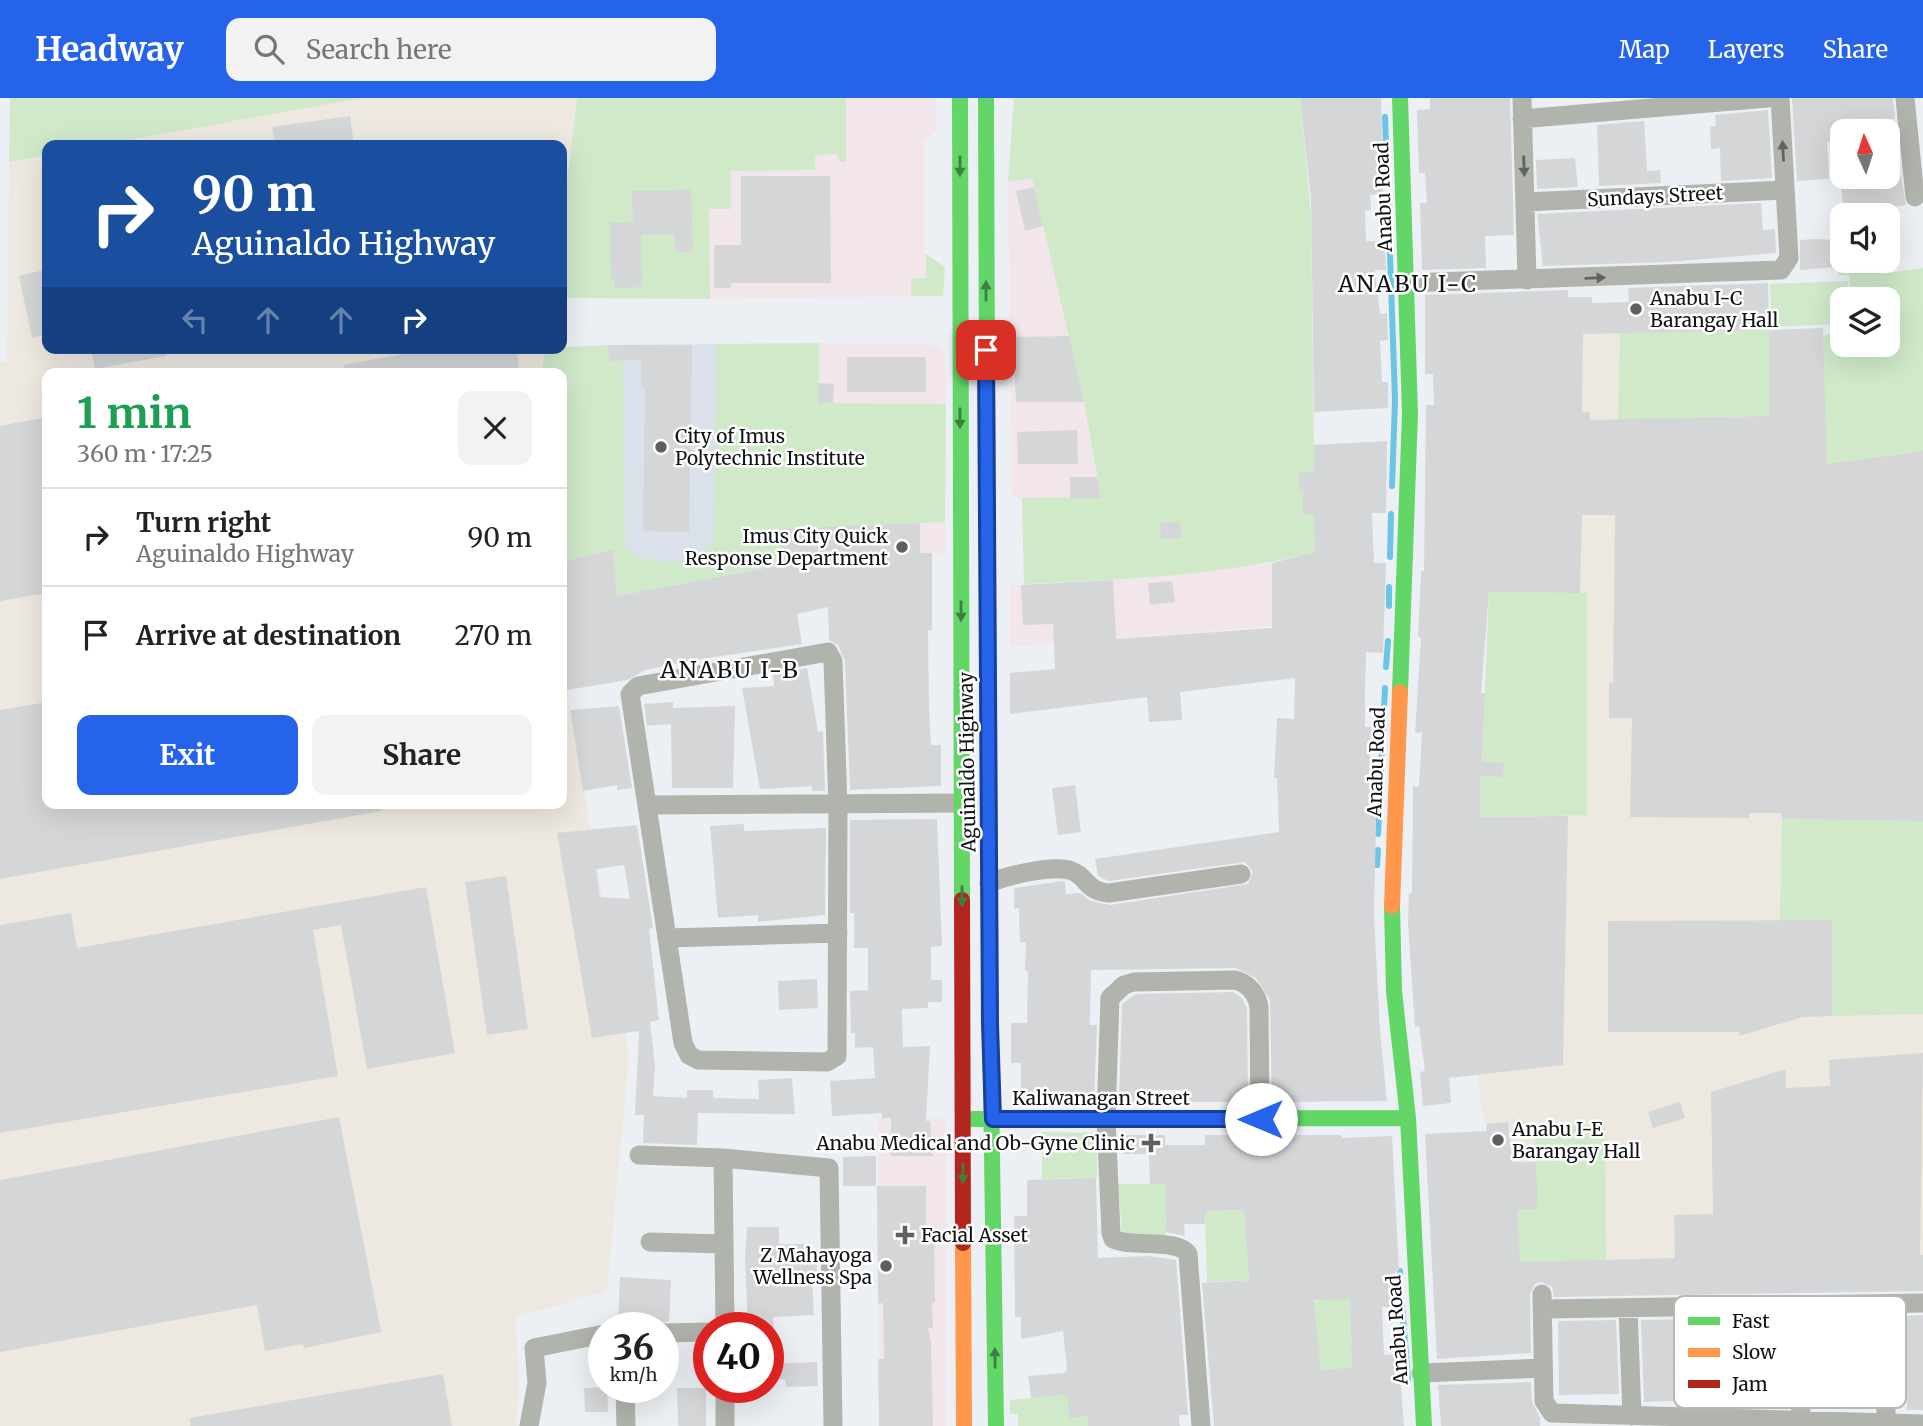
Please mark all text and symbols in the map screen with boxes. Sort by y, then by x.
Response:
search box [226,18,716,81]
text: Headway [35,29,184,70]
icon: search [250,30,288,68]
text: Search here [306,33,452,66]
text: Map [1619,34,1670,65]
text: Layers [1708,34,1784,65]
text: Share [1822,34,1888,65]
north arrow [1830,119,1900,189]
map controls [1830,119,1900,357]
one-way arrow [1777,140,1788,162]
street label: Anabu Road [1369,142,1397,253]
one-way arrow [954,155,966,177]
one-way arrow [1518,155,1529,177]
text: 90 m [192,163,316,224]
icon: right [77,168,168,259]
street label: Sundays Street [1586,180,1724,212]
button: sound [1830,203,1900,273]
text: Aguinaldo Highway [192,224,496,264]
district label: ANABU I-C [1337,269,1478,298]
one-way arrow [1584,272,1606,283]
one-way arrow [980,280,992,302]
place label: Anabu I-C Barangay Hall [1649,286,1779,332]
button: layers [1830,287,1900,357]
icon: left [176,301,214,339]
icon: ahead [249,301,287,339]
icon: ahead [322,301,360,339]
icon: right [395,301,433,339]
marker: Anabu I-C Barangay Hall [1628,301,1644,317]
pin [956,320,1016,380]
icon: arrive [967,331,1005,369]
text: 1 min [77,387,191,439]
button: close [458,391,532,465]
one-way arrow [954,407,966,429]
place label: City of Imus Polytechnic Institute [675,424,865,470]
text: 360 m · 17:25 [77,439,213,468]
marker: City of Imus Polytechnic Institute [653,439,669,455]
text: Turn right [136,506,271,539]
icon: right [77,518,115,556]
text: 90 m [468,521,532,554]
place label: Imus City Quick Response Department [685,524,889,570]
text: Aguinaldo Highway [136,539,354,568]
marker: Imus City Quick Response Department [894,539,910,555]
one-way arrow [955,600,966,622]
icon: arrive [77,616,115,654]
text: Arrive at destination [136,619,401,652]
text: 270 m [455,619,532,652]
district label: ANABU I-B [659,655,800,684]
street label: Aguinaldo Highway [953,672,981,853]
street label: Anabu Road [1362,707,1390,818]
button: Exit [77,715,298,795]
button: Share [312,715,532,795]
one-way arrow [956,886,968,908]
position arrow [1224,1082,1298,1156]
street label: Kaliwanagan Street [1012,1086,1190,1110]
place label: Anabu I-E Barangay Hall [1511,1117,1641,1163]
place label: Anabu Medical and Ob-Gyne Clinic [815,1131,1135,1155]
marker: Anabu I-E Barangay Hall [1490,1132,1506,1148]
marker: Anabu Medical and Ob-Gyne Clinic [1141,1133,1161,1153]
one-way arrow [957,1162,969,1184]
place label: Facial Asset [921,1223,1029,1247]
marker: Facial Asset [895,1225,915,1245]
place label: Z Mahayoga Wellness Spa [752,1243,872,1289]
marker: Z Mahayoga Wellness Spa [878,1258,894,1274]
street label: Anabu Road [1381,1274,1413,1387]
legend [1674,1296,1906,1408]
text: Fast [1732,1309,1770,1333]
speed limit sign: 40 [693,1312,784,1403]
text: 36 [613,1326,654,1370]
text: Slow [1732,1340,1777,1364]
one-way arrow [990,1347,1001,1369]
text: km/h [610,1363,657,1386]
text: Jam [1731,1372,1768,1396]

